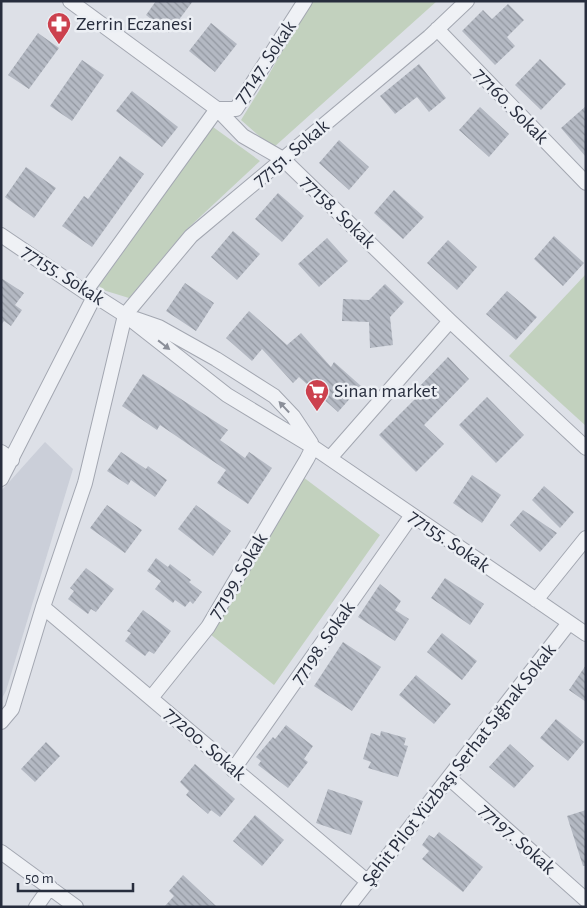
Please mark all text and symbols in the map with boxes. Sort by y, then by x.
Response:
pharmacy icon: Zerrin Eczanesi [46,11,72,45]
place label: Zerrin Eczanesi [76,14,193,34]
street label: 77147. Sokak [230,17,300,107]
street label: 77160. Sokak [470,64,552,148]
street label: 77151. Sokak [249,116,333,190]
street label: 77158. Sokak [297,172,379,252]
street label: 77155. Sokak [18,241,108,309]
one-way arrow [157,340,170,351]
supermarket icon: Sinan market [304,378,330,412]
place label: Sinan market [334,381,438,401]
one-way arrow [278,402,290,414]
street label: 77155. Sokak [405,506,493,576]
street label: 77199. Sokak [205,530,271,622]
street label: 77198. Sokak [287,598,359,688]
street label: Şehit Pilot Yüzbaşı Serhat Sığnak Sokak [358,640,560,890]
street label: 77200. Sokak [160,703,250,785]
street label: 77197. Sokak [475,800,559,878]
scale bar [18,860,132,892]
text: 50 m [25,871,54,886]

